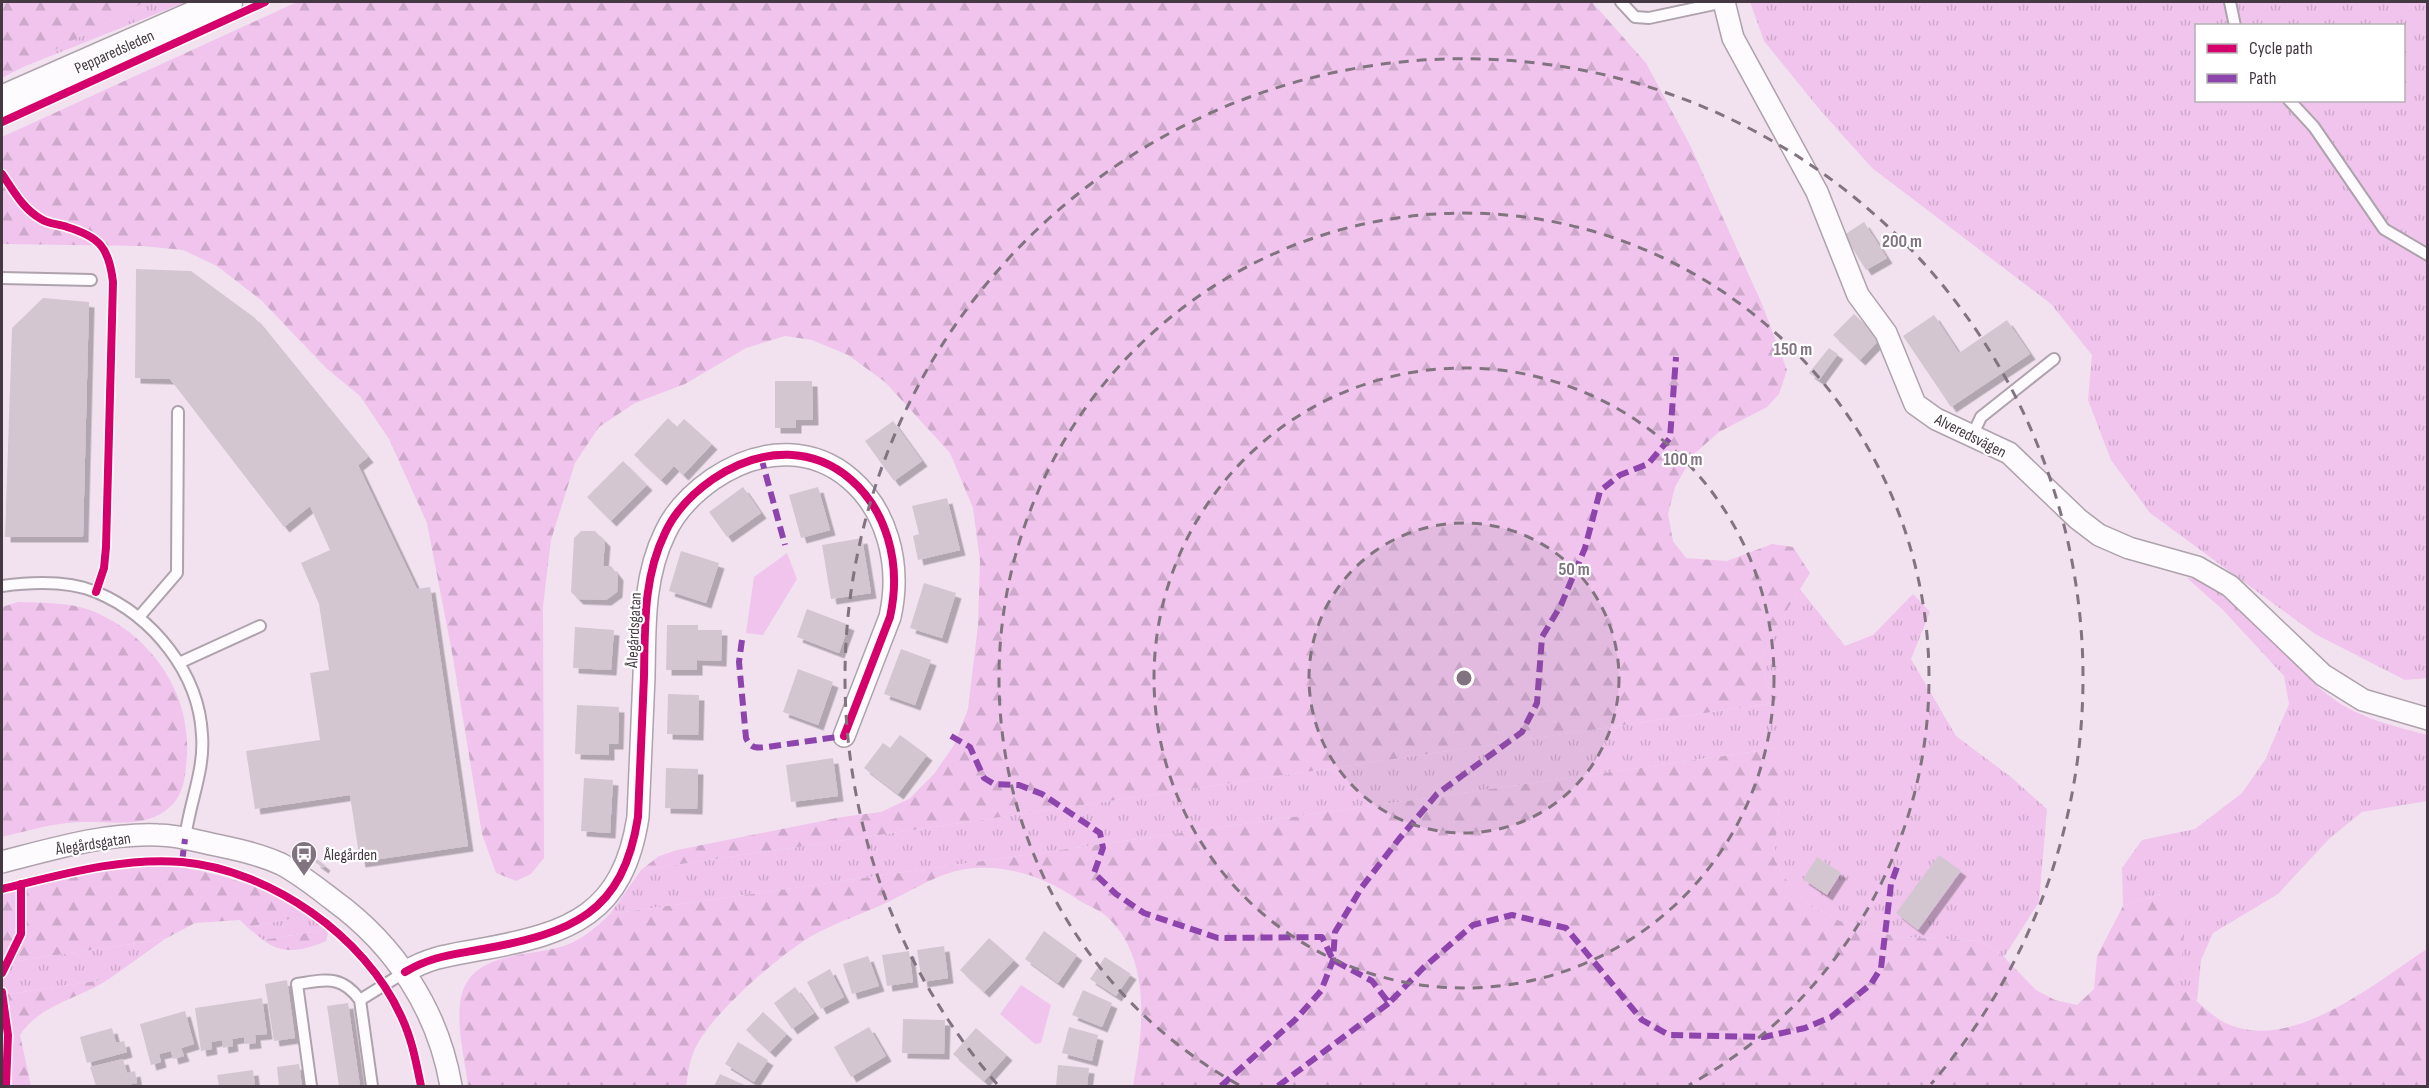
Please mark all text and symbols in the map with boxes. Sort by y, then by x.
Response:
legend [2195,24,2405,102]
street label: Pepparedsleden [72,26,157,78]
text: Cycle path [2249,38,2313,59]
text: Path [2249,68,2277,89]
text: 200 m [1882,231,1922,252]
text: 150 m [1774,339,1812,360]
street label: Alveredsvägen [1931,410,2009,462]
text: 100 m [1664,449,1703,470]
text: 50 m [1558,559,1590,580]
street label: Ålegårdsgatan [623,592,646,669]
centre of rings [1454,668,1474,688]
street label: Ålegårdsgatan [53,829,132,860]
bus stop icon: Ålegården [289,839,319,877]
place label: Ålegården [323,846,377,865]

